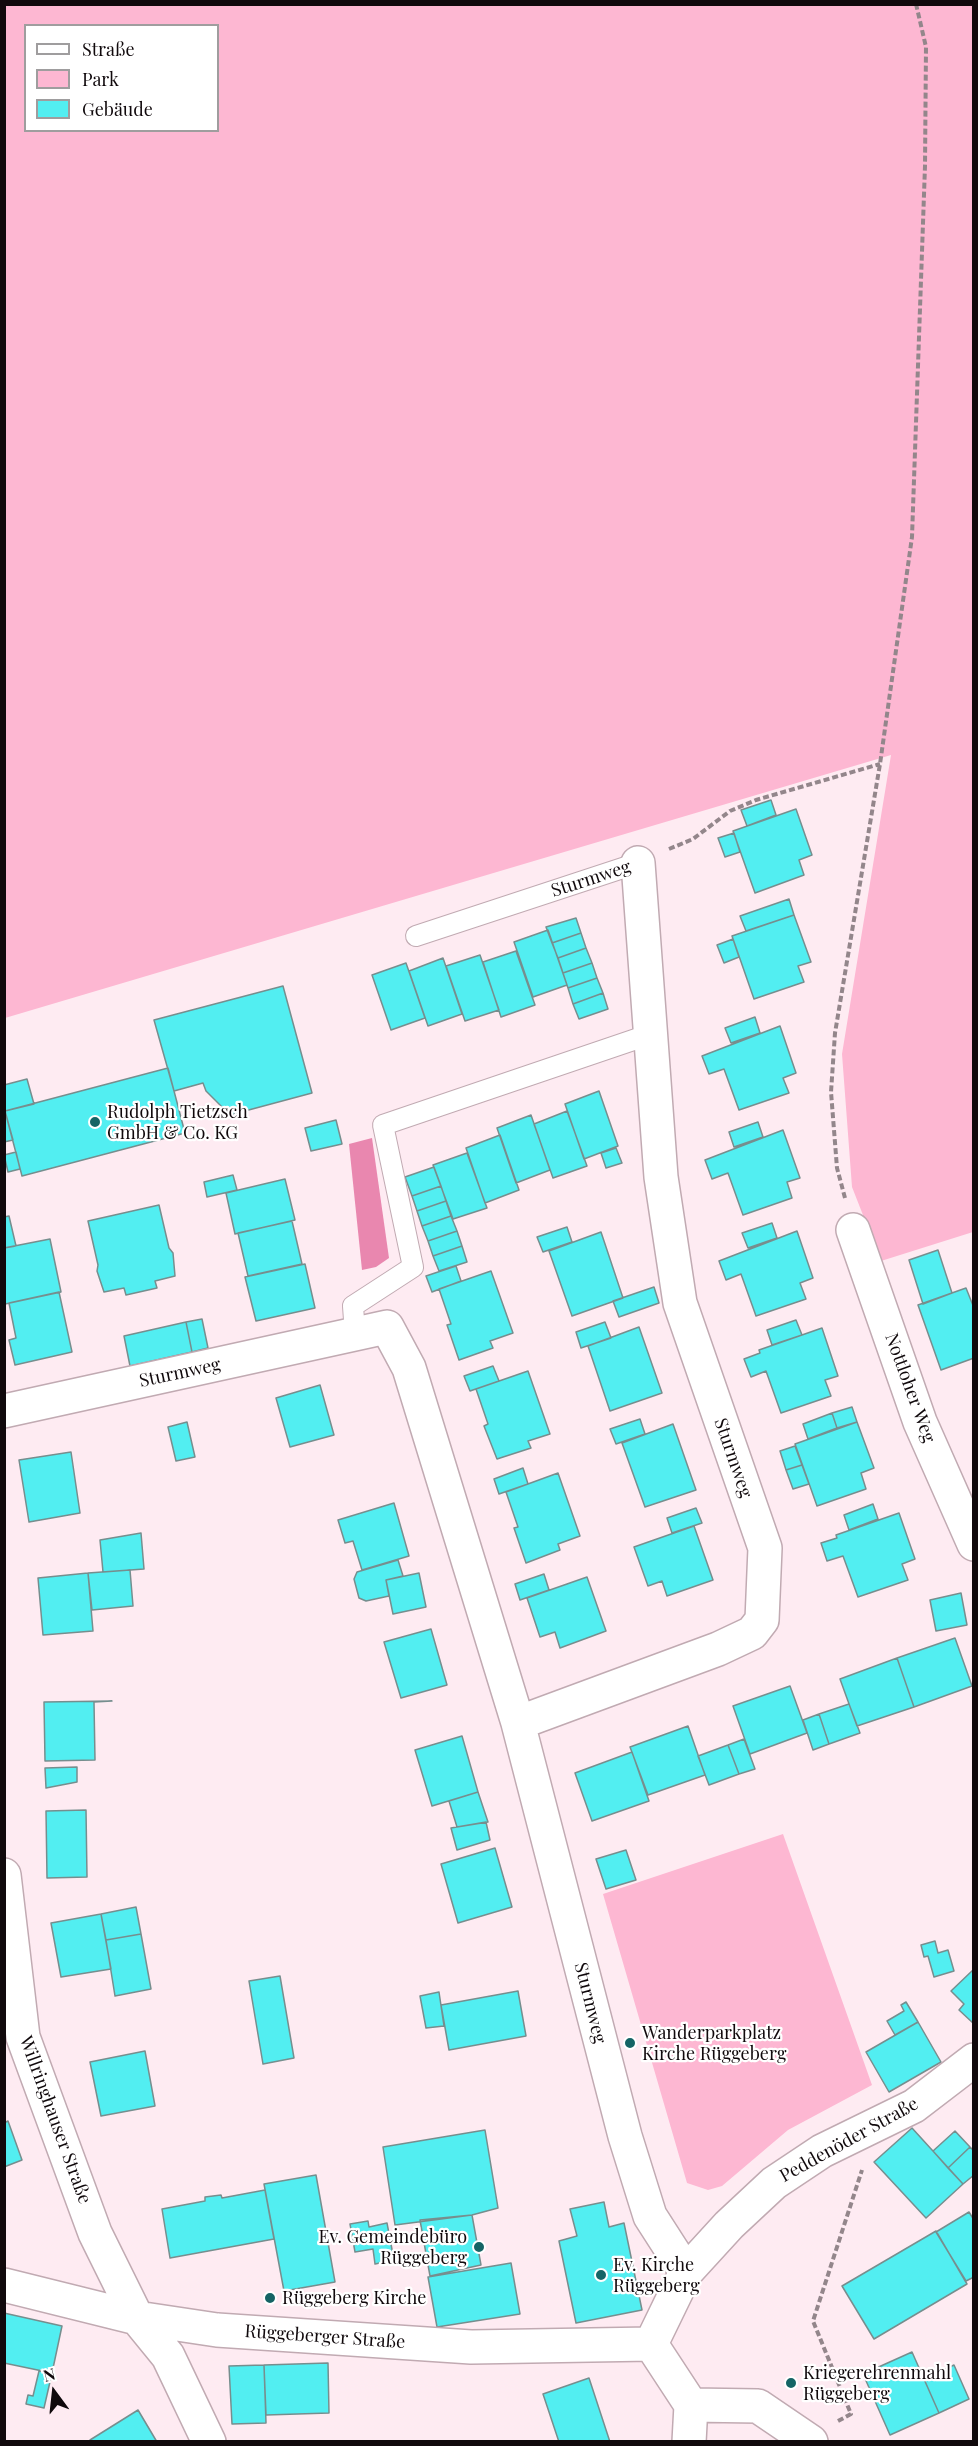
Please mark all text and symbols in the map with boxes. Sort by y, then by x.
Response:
legend [24,24,219,132]
text: Straße [82,37,135,61]
text: Park [82,67,119,91]
text: Gebäude [82,97,153,121]
street label: Sturmweg [548,856,634,902]
place label: Rudolph Tietzsch GmbH & Co. KG [107,1101,248,1144]
marker: Rudolph Tietzsch GmbH & Co. KG [88,1115,102,1129]
street label: Nottloher Weg [880,1330,940,1446]
street label: Sturmweg [137,1354,223,1392]
street label: Sturmweg [709,1415,757,1501]
street label: Sturmweg [570,1960,610,2046]
place label: Wanderparkplatz Kirche Rüggeberg [642,2022,786,2064]
street label: Willringhauser Straße [15,2033,95,2207]
marker: Wanderparkplatz Kirche Rüggeberg [623,2036,637,2050]
street label: Peddenöder Straße [776,2093,922,2187]
place label: Ev. Gemeindebüro Rüggeberg [318,2226,467,2268]
marker: Ev. Gemeindebüro Rüggeberg [472,2240,486,2254]
place label: Ev. Kirche Rüggeberg [613,2254,700,2296]
marker: Ev. Kirche Rüggeberg [594,2268,608,2282]
place label: Rüggeberg Kirche [282,2287,426,2309]
marker: Rüggeberg Kirche [263,2291,277,2305]
street label: Rüggeberger Straße [244,2321,406,2353]
north arrow [24,2362,84,2422]
text: N [41,2362,58,2386]
place label: Kriegerehrenmahl Rüggeberg [803,2362,951,2404]
marker: Kriegerehrenmahl Rüggeberg [784,2376,798,2390]

